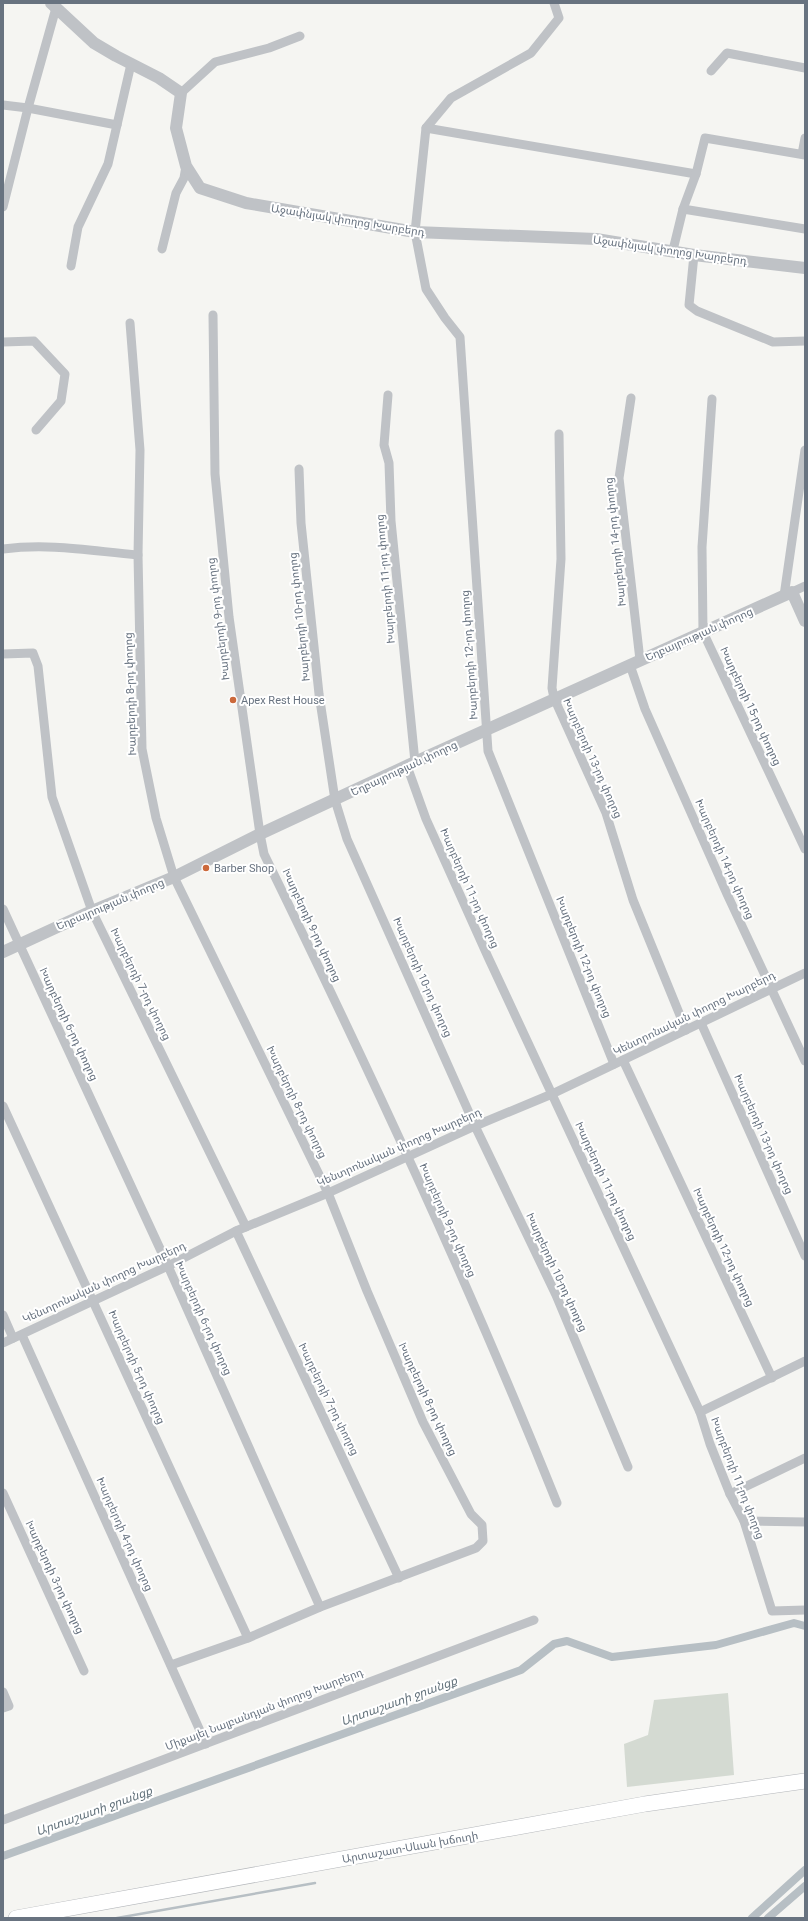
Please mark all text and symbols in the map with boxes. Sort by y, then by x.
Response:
street label: Աջափնյակ փողոց Խարբերդ [270,202,426,239]
street label: Աջափնյակ փողոց Խարբերդ [592,233,748,268]
street label: Խարբերդի 14-րդ փողոց [602,477,629,607]
street label: Խարբերդի 11-րդ փողոց [373,514,398,644]
street label: Խարբերդի 10-րդ փողոց [286,552,313,682]
street label: Խարբերդի 9-րդ փողոց [205,557,232,681]
street label: Խարբերդի 12-րդ փողոց [458,590,481,720]
street label: Եղբայրության փողոց [644,605,755,664]
street label: Խարբերդի 8-րդ փողոց [122,632,139,756]
street label: Խարբերդի 15-րդ փողոց [717,645,784,768]
place label: Apex Rest House [241,694,325,707]
marker: Apex Rest House [228,695,238,705]
street label: Խարբերդի 13-րդ փողոց [560,696,625,820]
street label: Եղբայրության փողոց [349,738,460,799]
street label: Խարբերդի 14-րդ փողոց [692,797,757,921]
street label: Խարբերդի 11-րդ փողոց [437,826,502,950]
place label: Barber Shop [214,862,274,875]
marker: Barber Shop [201,863,211,873]
street label: Խարբերդի 9-րդ փողոց [280,866,344,984]
street label: Եղբայրության փողոց [54,876,166,933]
street label: Խարբերդի 12-րդ փողոց [553,895,614,1020]
street label: Խարբերդի 10-րդ փողոց [390,915,455,1039]
street label: Խարբերդի 7-րդ փողոց [108,926,173,1043]
street label: Խարբերդի 6-րդ փողոց [37,965,101,1083]
street label: Կենտրոնական փողոց Խարբերդ [611,968,777,1058]
street label: Խարբերդի 8-րդ փողոց [264,1044,329,1161]
street label: Խարբերդի 13-րդ փողոց [731,1072,796,1196]
street label: Կենտրոնական փողոց Խարբերդ [315,1105,483,1190]
street label: Խարբերդի 11-րդ փողոց [572,1120,639,1243]
street label: Խարբերդի 9-րդ փողոց [416,1161,479,1279]
street label: Խարբերդի 12-րդ փողոց [690,1186,757,1309]
street label: Խարբերդի 10-րդ փողոց [523,1211,590,1334]
street label: Կենտրոնական փողոց Խարբերդ [21,1239,188,1326]
street label: Խարբերդի 6-րդ փողոց [172,1259,235,1377]
street label: Խարբերդի 5-րդ փողոց [105,1308,168,1426]
street label: Խարբերդի 8-րդ փողոց [396,1340,460,1458]
street label: Խարբերդի 7-րդ փողոց [296,1341,361,1458]
street label: Խարբերդի 11-րդ փողոց [708,1415,767,1541]
street label: Խարբերդի 4-րդ փողոց [93,1475,156,1593]
street label: Խարբերդի 3-րդ փողոց [23,1518,87,1636]
street label: Միքայել Նալբանդյան փողոց Խարբերդ [163,1666,365,1753]
water label: Արտաշատի ջրանցք [339,1673,460,1729]
water label: Արտաշատի ջրանցք [34,1783,155,1839]
street label: Արտաշատ-Սևան խճուղի [341,1829,479,1866]

